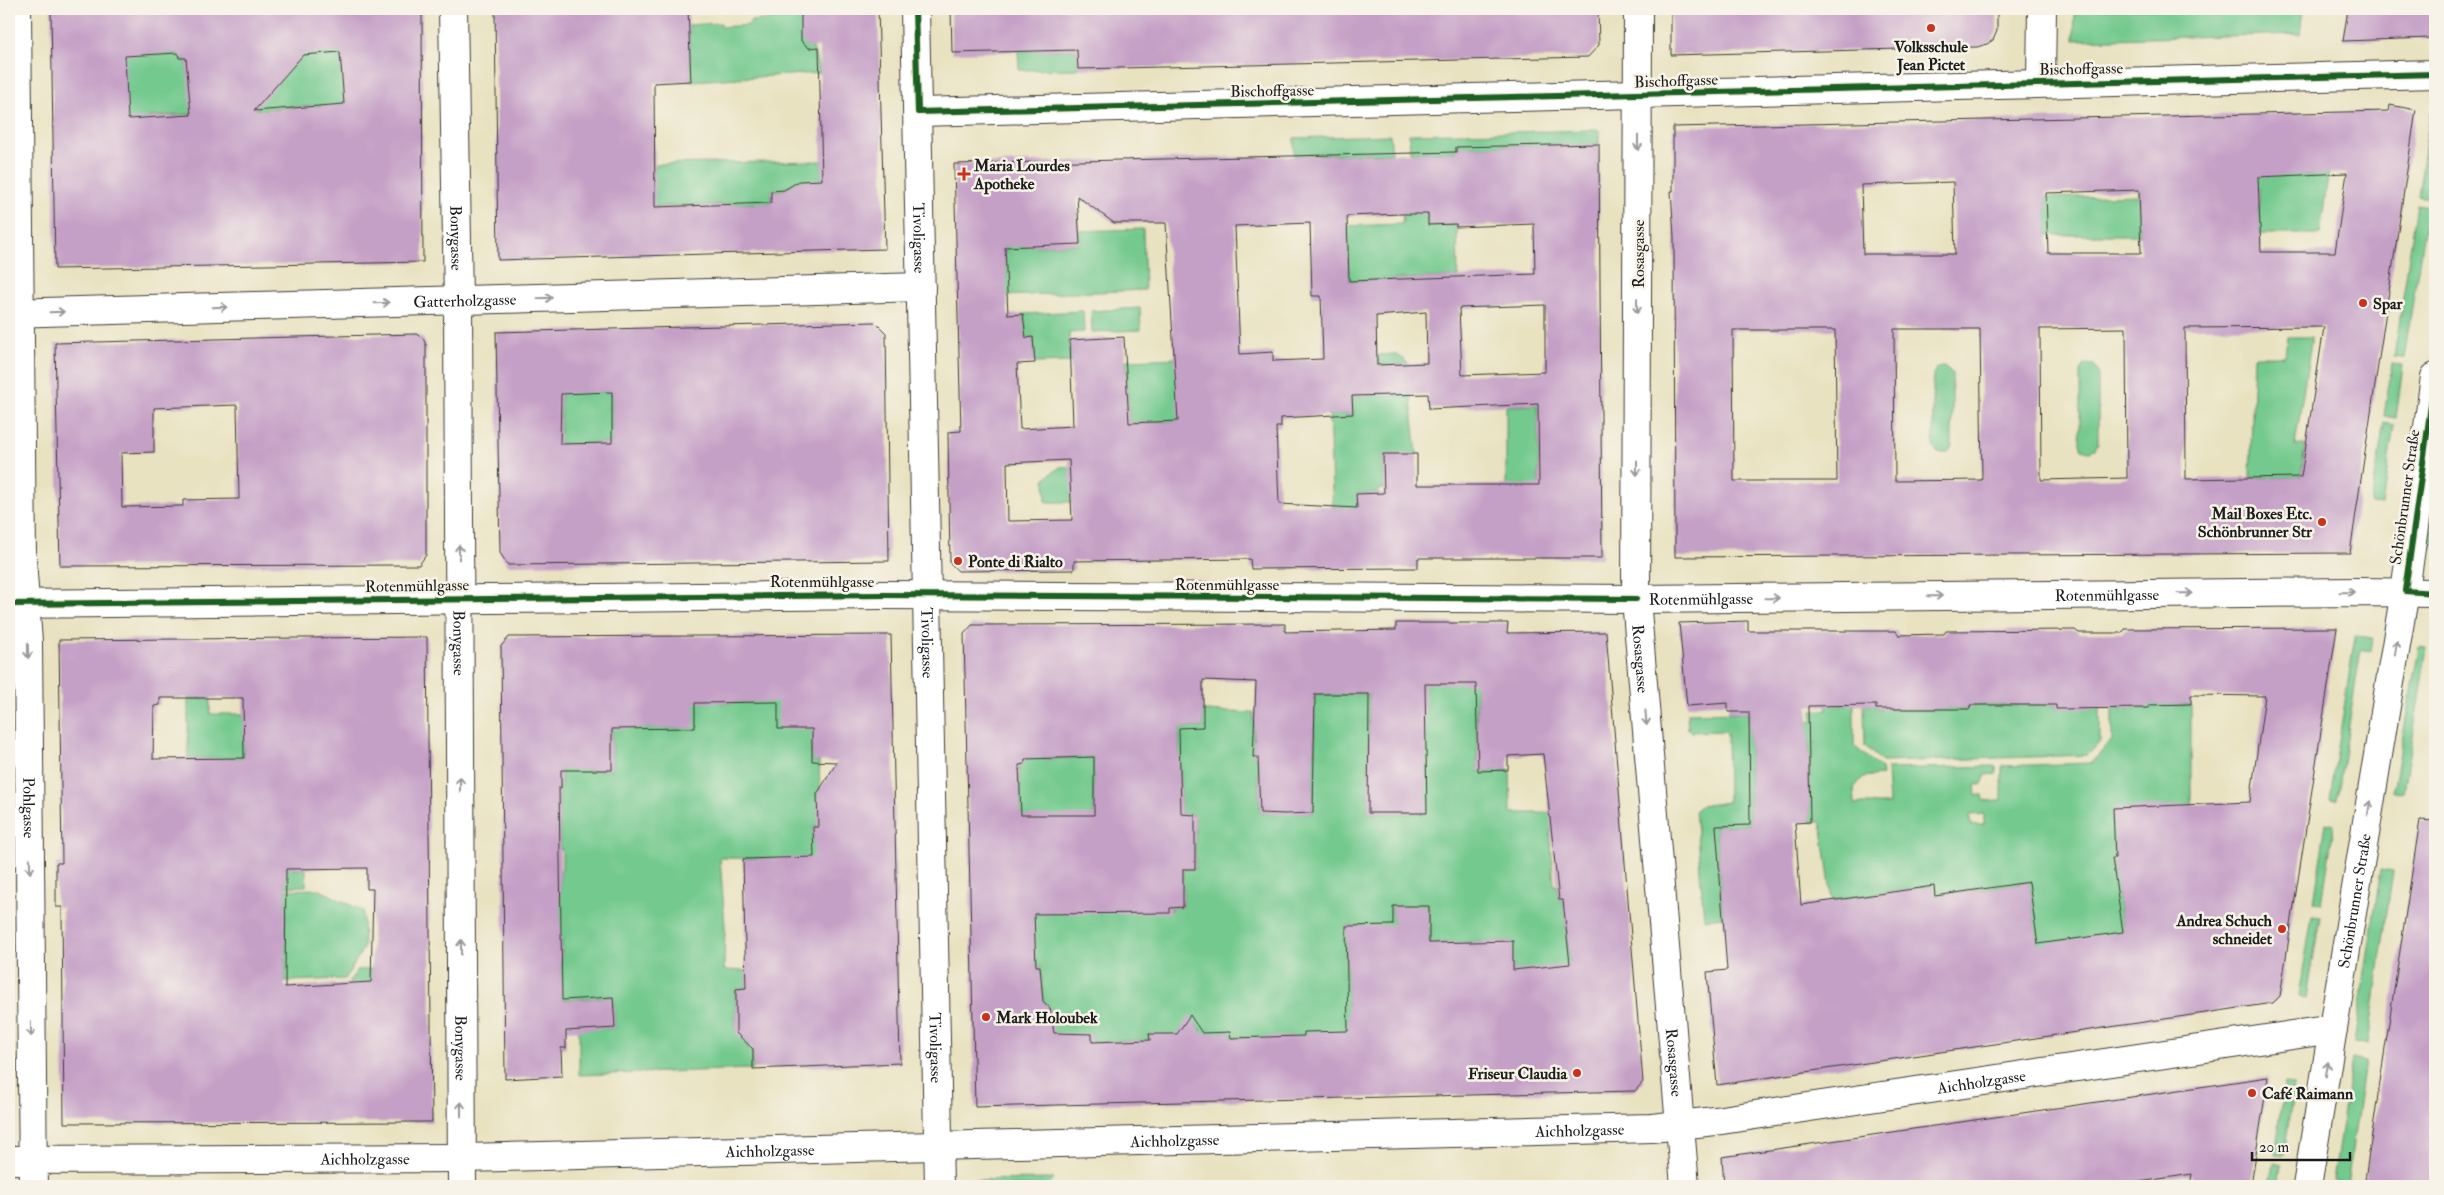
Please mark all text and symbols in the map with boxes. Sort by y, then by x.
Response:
marker: Volksschule Jean Pictet [1925,22,1937,34]
place label: Volksschule Jean Pictet [1893,37,1968,76]
street label: Bischoffgasse [2039,58,2123,80]
street label: Bischoffgasse [1634,70,1719,92]
street label: Bischoffgasse [1230,80,1314,102]
one-way arrow [1633,135,1643,151]
place label: Maria Lourdes Apotheke [973,156,1070,195]
marker: Maria Lourdes Apotheke [958,168,970,180]
street label: Tivoligasse [908,202,929,274]
street label: Bonygasse [445,205,466,271]
street label: Rosasgasse [1629,219,1649,288]
street label: Gatterholzgasse [413,290,517,312]
one-way arrow [536,293,553,303]
place label: Spar [2373,294,2404,315]
marker: Spar [2357,297,2369,309]
one-way arrow [374,298,390,307]
one-way arrow [1632,298,1642,314]
one-way arrow [212,302,228,312]
one-way arrow [49,307,65,316]
street label: Schönbrunner Straße [2386,428,2424,566]
one-way arrow [1632,460,1642,476]
place label: Mail Boxes Etc. Schönbrunner Str [2198,504,2313,542]
marker: Mail Boxes Etc. Schönbrunner Str [2316,516,2328,528]
one-way arrow [454,544,464,560]
place label: Ponte di Rialto [968,552,1063,572]
marker: Ponte di Rialto [952,555,964,567]
street label: Rotenmühlgasse [770,572,874,592]
street label: Rotenmühlgasse [365,575,470,597]
street label: Rotenmühlgasse [1175,575,1279,595]
street label: Rotenmühlgasse [2055,585,2159,606]
one-way arrow [2339,587,2355,597]
one-way arrow [2176,588,2193,598]
street label: Rotenmühlgasse [1649,589,1754,610]
one-way arrow [1926,591,1943,601]
one-way arrow [1764,593,1780,603]
street label: Tivoligasse [916,607,938,679]
street label: Bonygasse [448,610,469,676]
street label: Rosasgasse [1627,624,1653,694]
one-way arrow [2391,640,2401,656]
one-way arrow [23,643,33,659]
one-way arrow [1641,710,1651,726]
one-way arrow [455,776,465,792]
street label: Pohlgasse [18,777,39,839]
one-way arrow [2365,801,2375,817]
street label: Schönbrunner Straße [2334,832,2376,970]
one-way arrow [25,858,35,874]
place label: Andrea Schuch schneidet [2175,911,2273,949]
marker: Andrea Schuch schneidet [2276,923,2288,935]
one-way arrow [456,939,466,955]
place label: Mark Holoubek [995,1008,1098,1028]
marker: Mark Holoubek [980,1011,992,1023]
street label: Tivoligasse [924,1012,946,1084]
street label: Bonygasse [450,1015,471,1081]
one-way arrow [26,1020,36,1037]
street label: Rosasgasse [1661,1027,1687,1098]
one-way arrow [2322,1061,2332,1077]
place label: Friseur Claudia [1468,1064,1567,1084]
street label: Aichholzgasse [1935,1066,2027,1099]
marker: Friseur Claudia [1571,1067,1583,1079]
place label: Café Raimann [2262,1084,2354,1104]
marker: Café Raimann [2246,1087,2258,1099]
one-way arrow [456,1101,466,1118]
street label: Aichholzgasse [1534,1120,1625,1142]
street label: Aichholzgasse [1129,1130,1220,1152]
scale bar [2252,1130,2349,1162]
text: 20 m [2259,1138,2289,1157]
street label: Aichholzgasse [724,1140,815,1162]
street label: Aichholzgasse [319,1149,410,1170]

